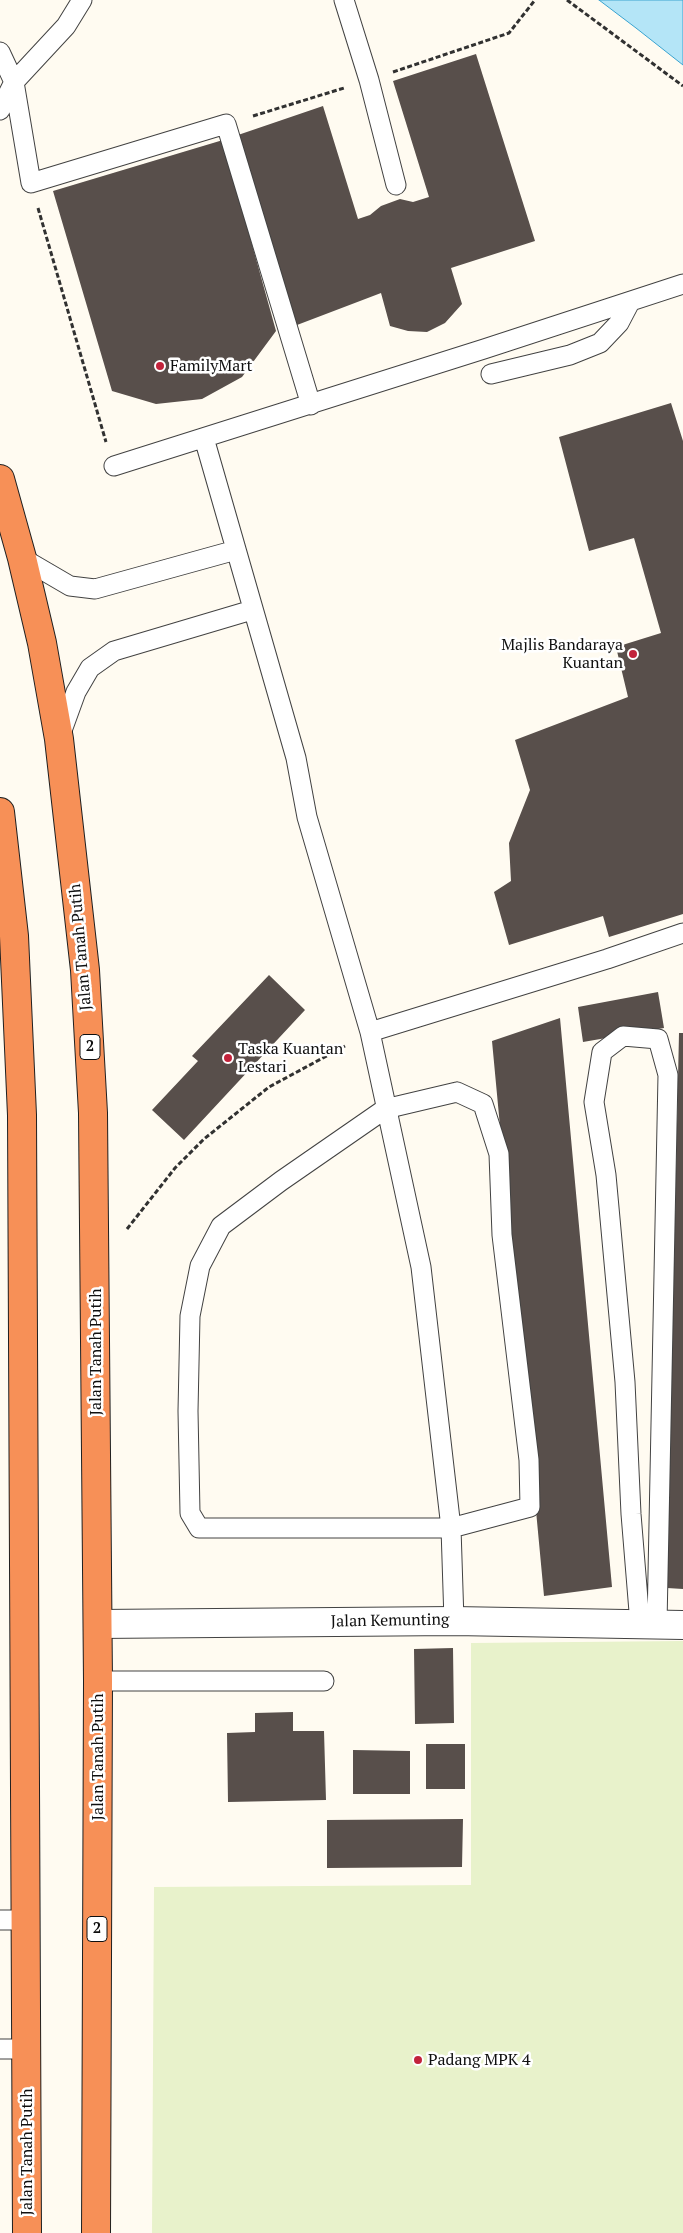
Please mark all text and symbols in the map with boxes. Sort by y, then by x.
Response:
place label: FamilyMart [170,356,252,376]
marker: FamilyMart [154,360,166,372]
place label: Majlis Bandaraya Kuantan [501,635,623,673]
marker: Majlis Bandaraya Kuantan [627,648,639,660]
street label: Jalan Tanah Putih [66,883,96,1011]
road number: 2 [80,1034,100,1060]
place label: Taska Kuantan Lestari [238,1039,343,1077]
marker: Taska Kuantan Lestari [222,1052,234,1064]
street label: Jalan Tanah Putih [86,1288,106,1416]
street label: Jalan Kemunting [331,1610,449,1632]
street label: Jalan Tanah Putih [88,1693,108,1821]
road number: 2 [87,1916,107,1942]
place label: Padang MPK 4 [428,2050,531,2070]
marker: Padang MPK 4 [412,2054,424,2066]
street label: Jalan Tanah Putih [17,2088,37,2216]

